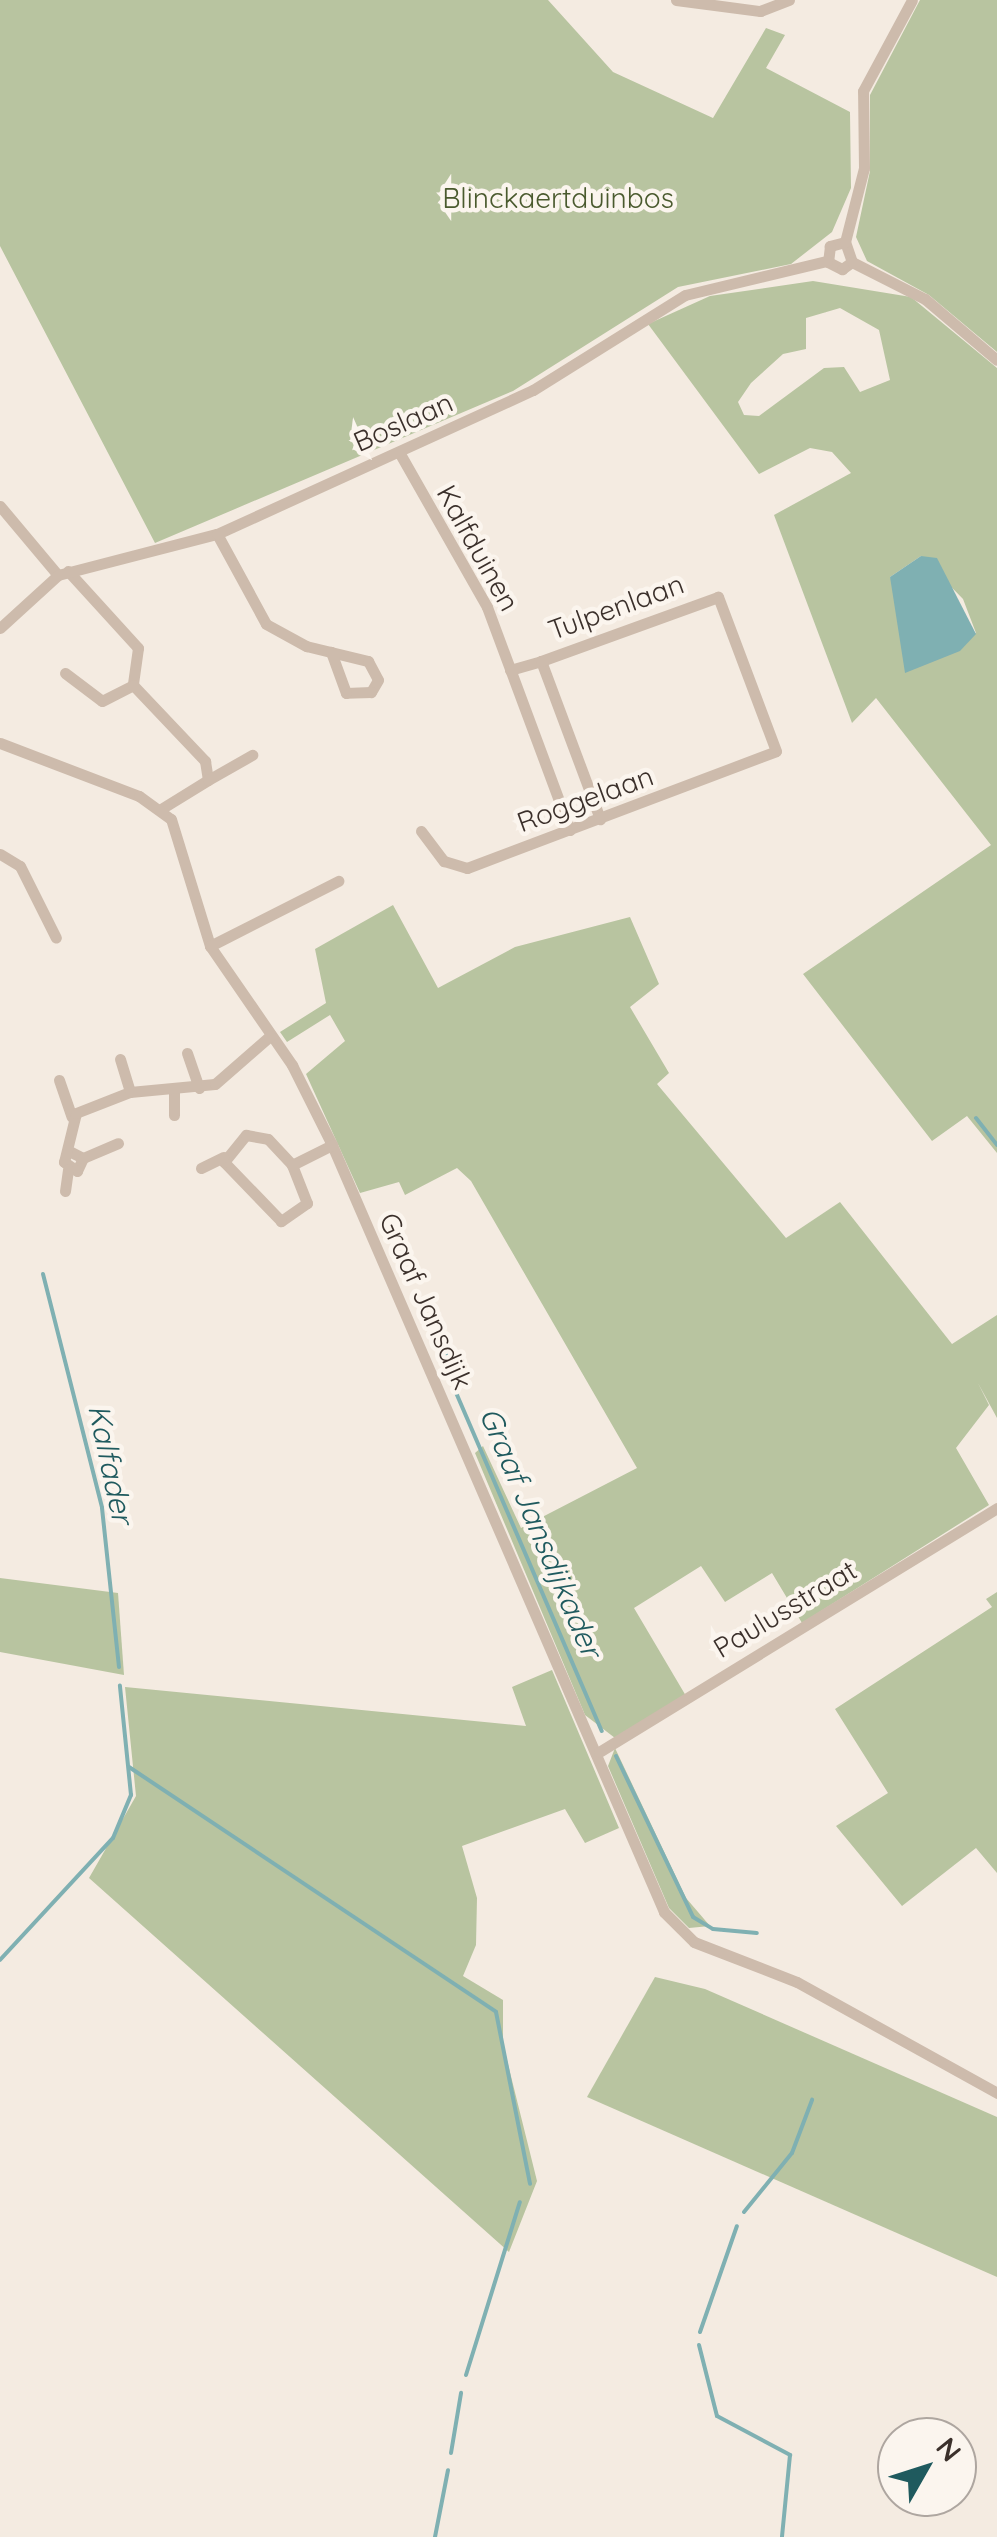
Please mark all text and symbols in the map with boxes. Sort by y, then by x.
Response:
park label: Blinckaertduinbos [442,181,674,215]
street label: Boslaan [348,385,458,459]
street label: Kalfduinen [430,479,526,617]
street label: Tulpenlaan [544,567,688,647]
street label: Roggelaan [512,759,658,839]
street label: Graaf Jansdijk [372,1208,480,1394]
water label: Kalfader [81,1401,141,1527]
water label: Graaf Jansdijkader [472,1402,610,1662]
street label: Paulusstraat [707,1553,863,1665]
north arrow [877,2417,977,2517]
text: N [929,2430,969,2468]

